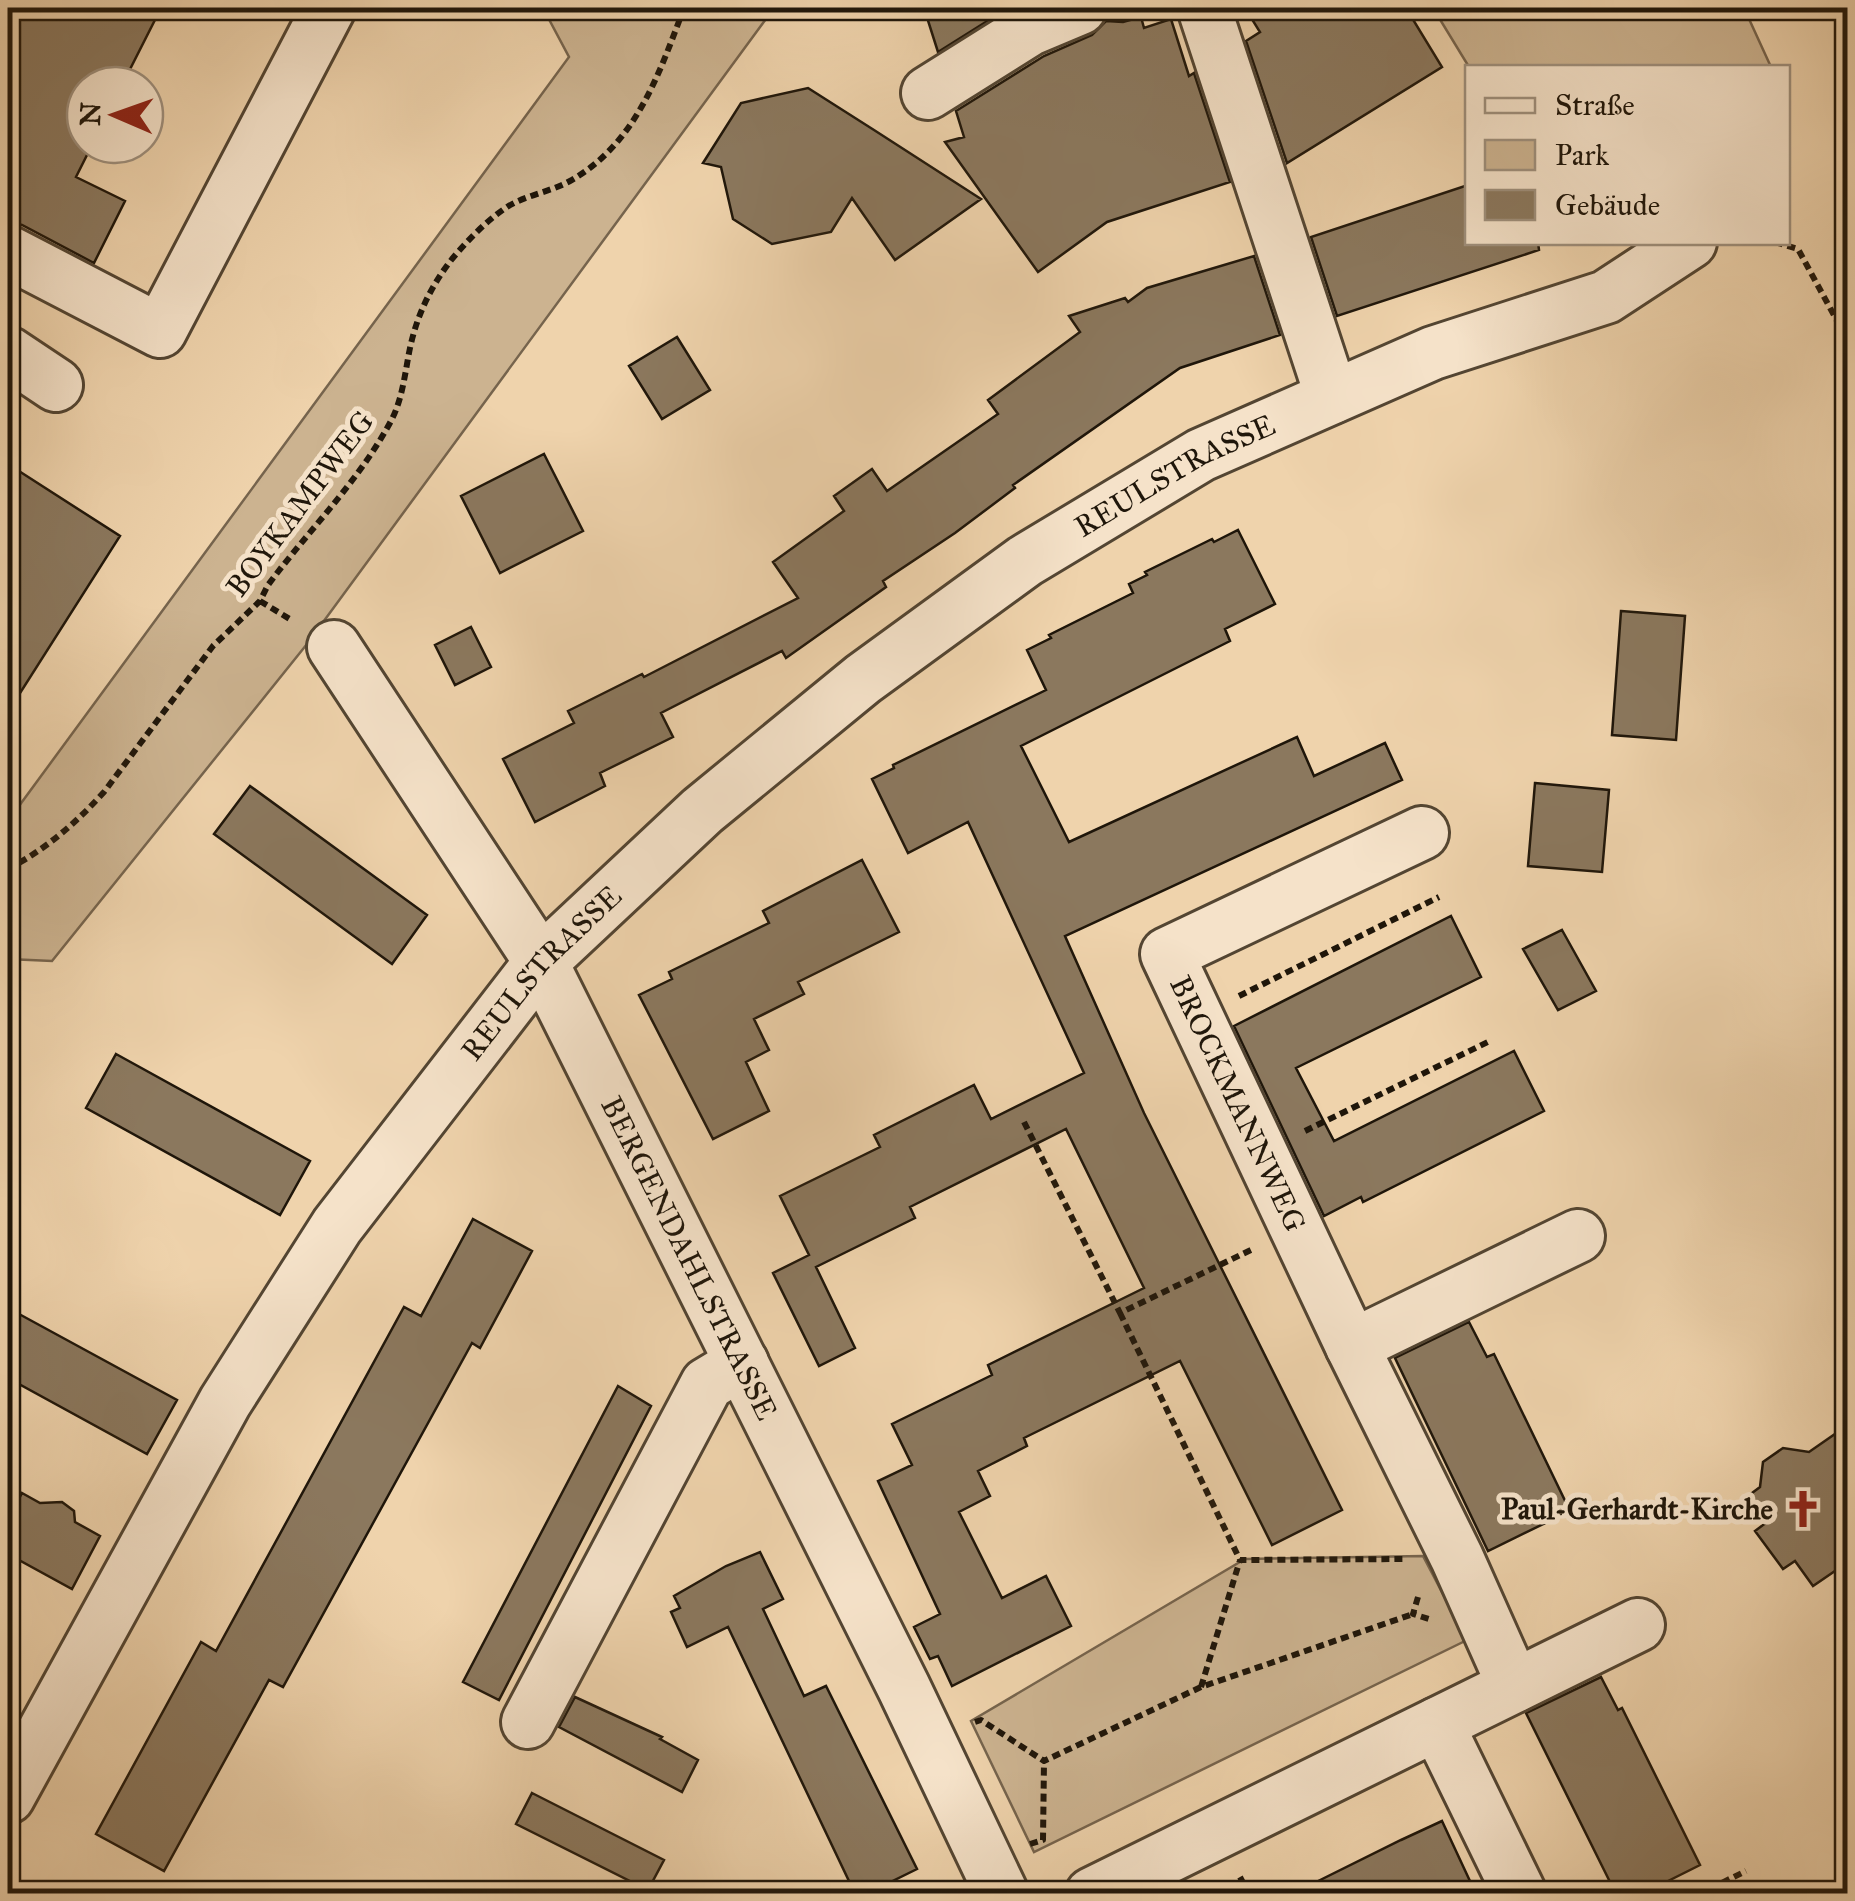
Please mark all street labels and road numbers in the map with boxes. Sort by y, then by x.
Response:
street label: BOYKAMPWEG [219,404,381,604]
street label: REULSTRASSE [1068,407,1281,545]
street label: REULSTRASSE [454,878,629,1068]
street label: BROCKMANNWEG [1162,970,1314,1238]
street label: BERGENDAHLSTRASSE [593,1090,785,1426]

